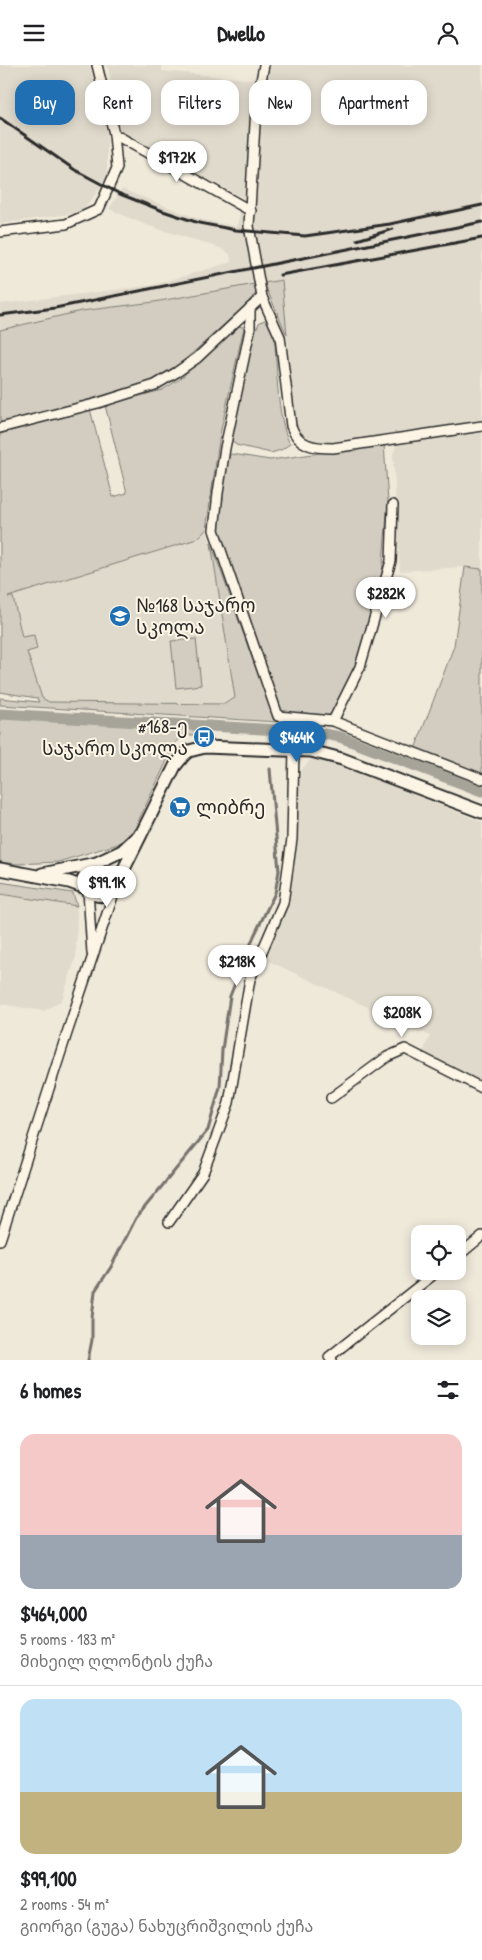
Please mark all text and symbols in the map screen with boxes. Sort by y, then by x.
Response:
text: Dwello [217,18,265,48]
icon: menu [20,19,48,47]
icon: person [434,19,462,47]
chip: Buy [15,80,75,125]
chip: Rent [85,80,151,125]
chip: Filters [161,80,239,125]
chip: New [249,80,311,125]
chip: Apartment [321,80,427,125]
pin: $172K [142,141,212,183]
text: $172K [158,146,196,168]
pin: $282K [351,577,421,619]
text: $282K [367,582,405,604]
place label: №168 საჯარო სკოლა [136,592,256,640]
school or university icon: №168 საჯარო სკოლა [108,604,132,628]
place label: #168-ე საჯარო სკოლა [42,713,188,761]
pin: $464K [262,721,332,763]
bus stop icon: #168-ე საჯარო სკოლა [192,725,216,749]
text: $464K [280,726,314,748]
place label: ლიბრე [196,794,265,820]
supermarket icon: ლიბრე [168,795,192,819]
pin: $99.1K [66,865,148,908]
text: $99.1K [88,871,126,893]
pin: $218K [202,945,272,987]
text: $218K [219,950,255,972]
pin: $208K [367,995,437,1038]
text: $208K [383,1001,421,1023]
map controls [411,1225,466,1345]
button: locate [411,1225,466,1280]
button: layers [411,1290,466,1345]
text: 6 homes [20,1376,81,1405]
icon: filters [434,1376,462,1404]
icon: home [196,1466,286,1556]
text: $464,000 [20,1599,87,1628]
text: 5 rooms · 183 m² [20,1628,115,1650]
text: მიხეილ ღლონტის ქუჩა [20,1650,213,1672]
icon: home [196,1732,286,1822]
text: $99,100 [20,1864,77,1893]
text: 2 rooms · 54 m² [20,1893,109,1915]
text: გიორგი (გუგა) ნახუცრიშვილის ქუჩა [20,1915,313,1937]

